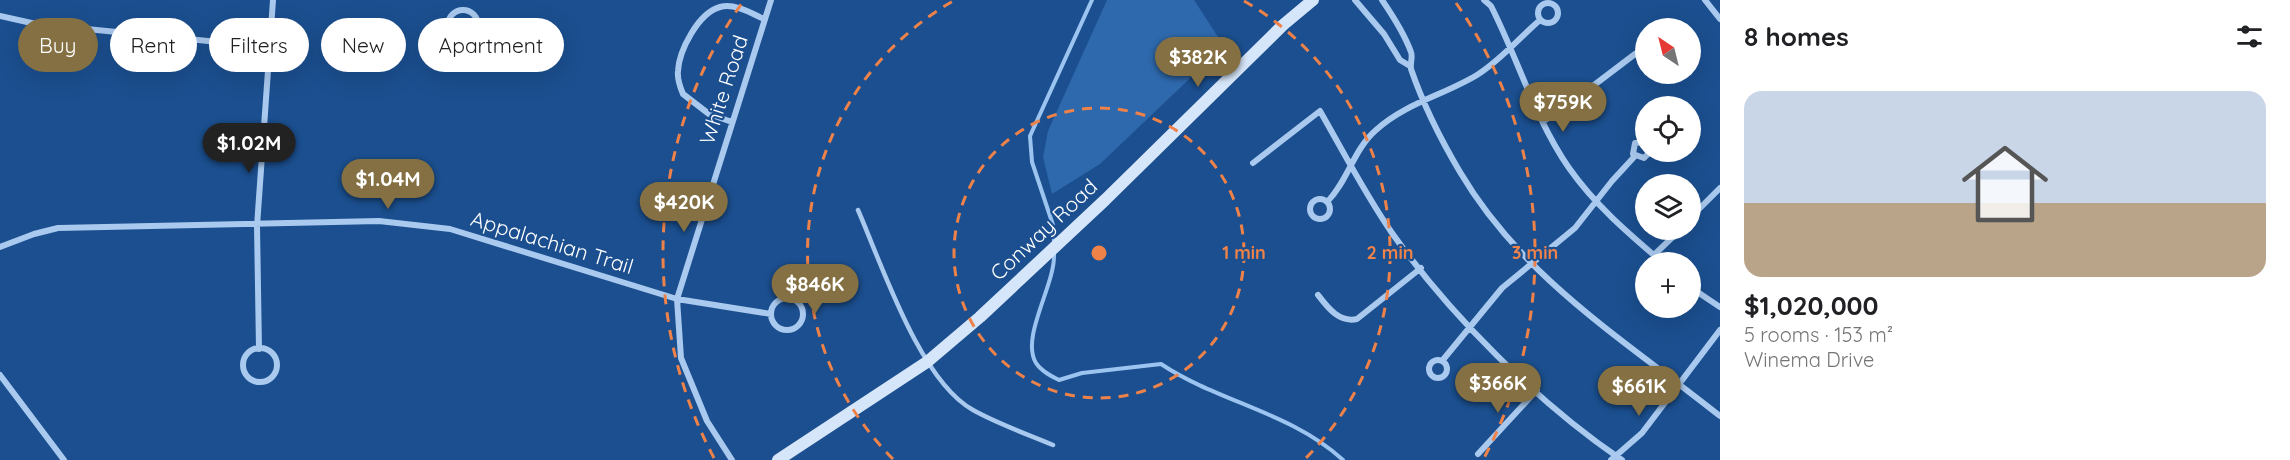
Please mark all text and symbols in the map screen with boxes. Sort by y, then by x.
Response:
chip: Buy [18,18,98,72]
chip: Rent [110,18,197,72]
chip: Filters [209,18,309,72]
chip: New [321,18,406,72]
chip: Apartment [418,18,564,72]
north arrow [1635,18,1701,84]
map controls [1635,18,1701,318]
text: 8 homes [1744,20,1849,53]
icon: filters [2233,20,2266,53]
street label: White Road [693,32,753,148]
pin: $382K [1156,37,1240,88]
text: $382K [1169,44,1227,69]
pin: $759K [1521,82,1605,133]
text: $759K [1534,89,1592,114]
button: locate [1635,96,1701,162]
pin: $1.02M [200,123,298,174]
text: $1.02M [217,130,281,155]
icon: home [1951,130,2059,238]
pin: $1.04M [339,159,437,210]
text: $1.04M [355,166,421,191]
street label: Conway Road [984,173,1102,285]
button: layers [1635,174,1701,240]
pin: $420K [642,182,726,233]
text: $420K [654,189,714,214]
street label: Appalachian Trail [468,205,637,279]
text: 1 min [1222,241,1266,264]
text: 2 min [1367,241,1413,264]
text: 3 min [1512,241,1558,264]
centre of rings [1089,243,1109,263]
button: + [1635,252,1701,318]
pin: $846K [773,264,857,315]
text: $846K [786,271,844,296]
text: $1,020,000 [1744,289,1879,322]
text: 5 rooms · 153 m² [1744,322,1893,347]
text: Winema Drive [1744,347,1874,372]
pin: $366K [1456,363,1540,414]
pin: $661K [1597,366,1681,417]
text: $366K [1469,370,1527,395]
text: $661K [1612,373,1666,398]

